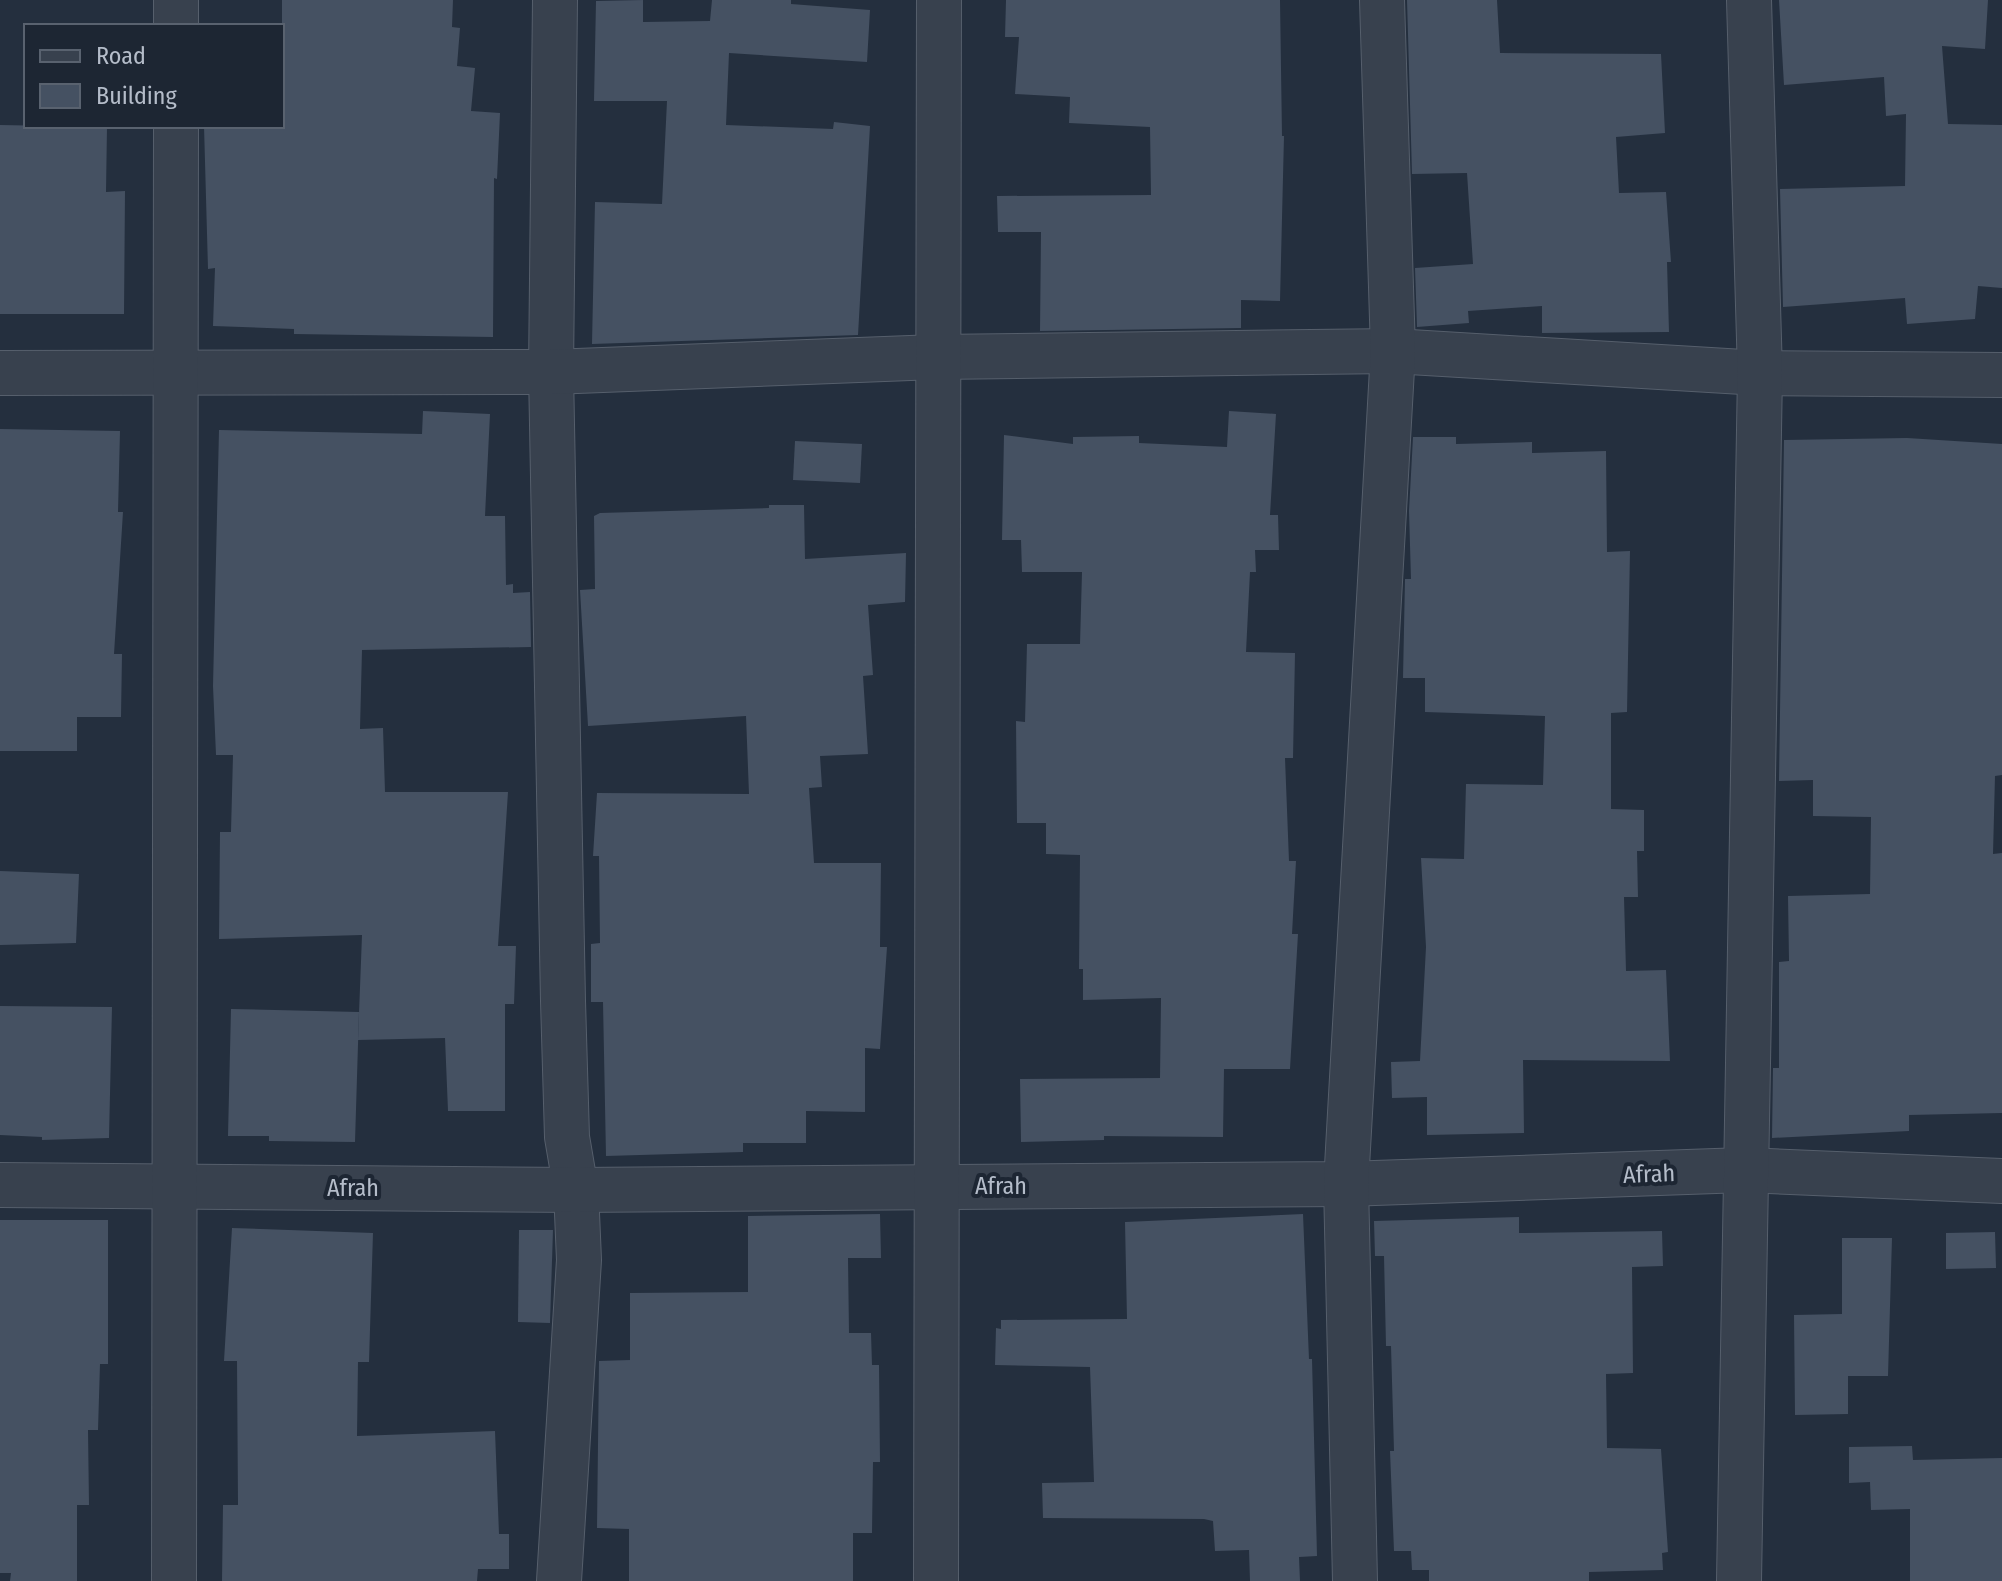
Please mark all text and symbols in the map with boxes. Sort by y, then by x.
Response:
legend [24,24,284,128]
text: Road [96,42,146,70]
text: Building [96,82,178,110]
street label: Afrah [1623,1159,1675,1189]
street label: Afrah [975,1172,1027,1200]
street label: Afrah [327,1174,379,1202]

